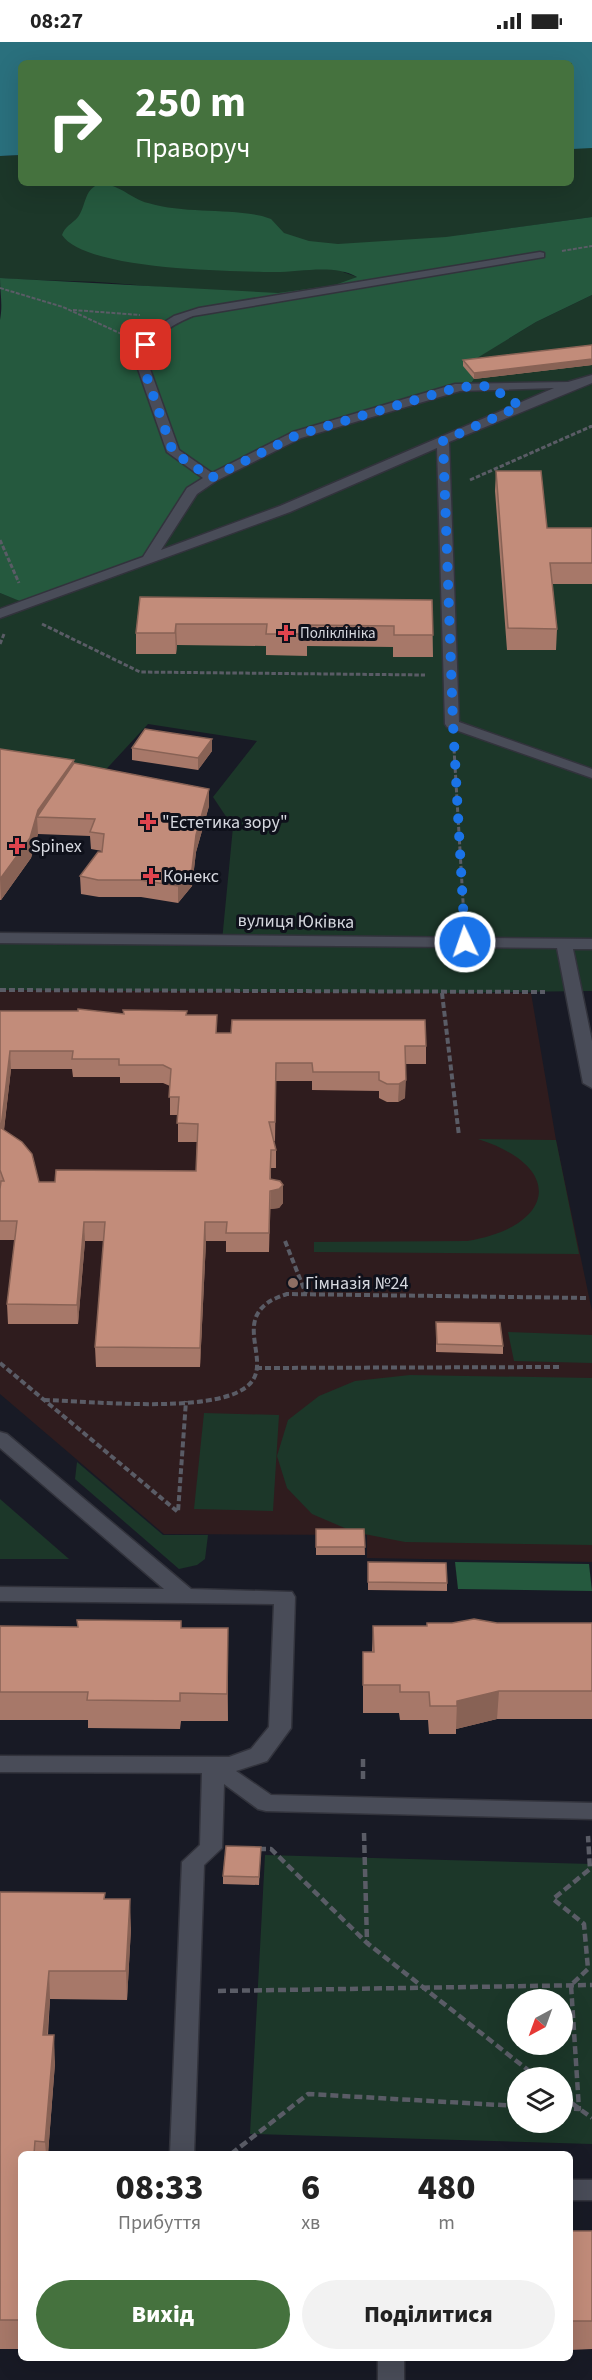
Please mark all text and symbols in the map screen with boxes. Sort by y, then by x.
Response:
text: 08:27 [30,5,83,37]
text: 250 m [135,73,246,133]
icon: right [36,84,114,162]
text: Праворуч [135,129,250,168]
pin [120,319,171,370]
icon: arrive [129,328,162,361]
place label: Поліклініка [300,623,376,644]
marker: Поліклініка [277,624,295,642]
place label: "Естетика зору" [162,810,288,835]
marker: "Естетика зору" [139,813,157,831]
place label: Spinex [31,834,82,859]
marker: Spinex [8,837,26,855]
place label: Конекс [163,864,219,889]
marker: Конекс [144,869,158,883]
street label: вулиця Юківка [237,908,355,935]
position arrow [433,910,497,974]
place label: Гімназія №24 [305,1271,408,1296]
marker: Гімназія №24 [286,1276,300,1290]
north arrow [507,1989,573,2055]
map controls [507,1989,573,2133]
button: layers [507,2067,573,2133]
text: 08:33 [116,2162,204,2213]
text: 6 [301,2162,320,2213]
text: 480 [418,2162,475,2213]
text: Прибуття [118,2209,201,2237]
text: хв [301,2209,320,2237]
text: m [438,2209,455,2237]
button: Вихід [36,2280,290,2349]
button: Поділитися [302,2280,555,2349]

